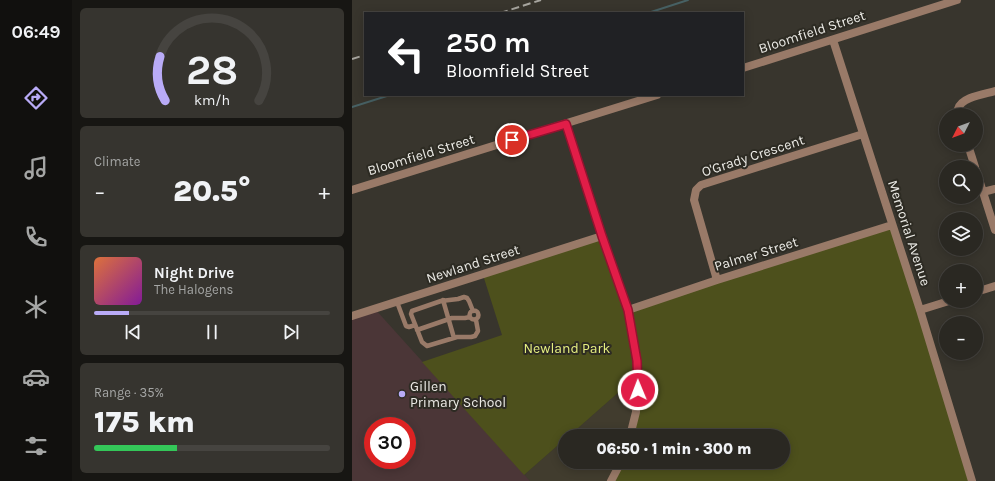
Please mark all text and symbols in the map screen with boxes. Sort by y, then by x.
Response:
street label: Bloomfield Street [757,7,867,57]
text: 06:49 [12,21,60,43]
text: 250 m [446,26,531,59]
icon: left [380,28,432,80]
text: 28 [186,46,238,94]
text: Bloomfield Street [446,60,589,82]
icon: directions [22,84,50,112]
text: km/h [194,92,230,109]
north arrow [939,108,983,152]
map controls [939,108,983,360]
pin [495,123,529,157]
icon: arrive [501,129,523,151]
street label: Bloomfield Street [365,131,477,179]
street label: O'Grady Crescent [699,131,807,181]
icon: music [22,154,50,182]
text: Climate [94,154,140,169]
button: search [939,160,983,204]
text: 20.5° [173,173,251,209]
street label: Memorial Avenue [884,178,934,288]
text: − [94,179,106,205]
text: + [318,179,330,205]
button: layers [939,212,983,256]
icon: phone [22,223,50,251]
street label: Palmer Street [712,233,800,275]
street label: Newland Street [424,241,522,287]
text: Night Drive [154,264,234,282]
button: + [939,264,983,308]
text: The Halogens [154,282,233,297]
icon: climate [22,293,50,321]
button: − [939,316,983,360]
icon: previous [122,321,144,343]
icon: pause [201,321,223,343]
icon: next [280,321,302,343]
park label: Newland Park [523,340,611,357]
icon: car [22,363,50,391]
position arrow [617,369,659,411]
place label: Gillen Primary School [410,378,506,411]
text: Range · 35% [94,385,164,400]
marker: Gillen Primary School [397,389,407,399]
text: 175 km [94,404,195,440]
speed limit sign: 30 [364,417,416,469]
icon: filters [22,432,50,460]
text: 06:50 · 1 min · 300 m [596,440,752,458]

